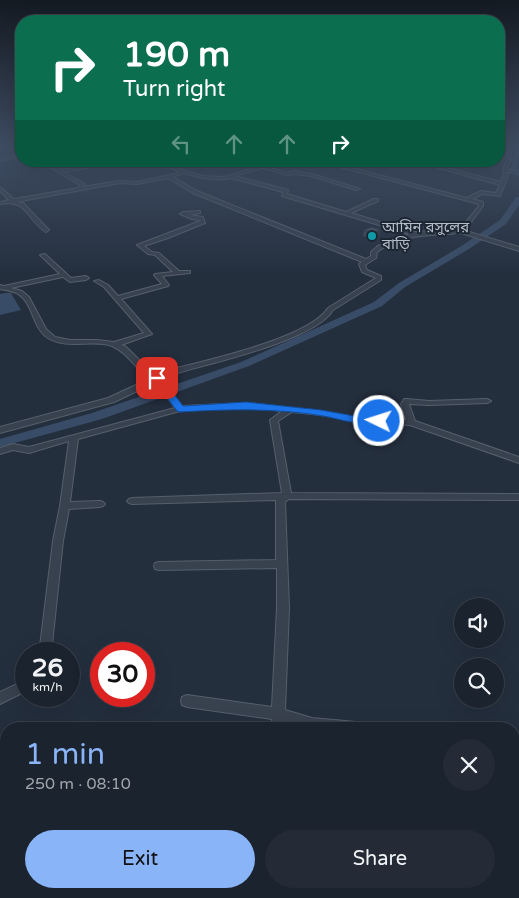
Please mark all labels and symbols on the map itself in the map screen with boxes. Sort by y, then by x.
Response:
place label: আমিন রসুলের বাড়ি [381,218,470,253]
marker: আমিন রসুলের বাড়ি [366,230,378,242]
pin [136,357,178,399]
position arrow [352,394,404,446]
speed limit sign: 30 [90,642,155,707]

